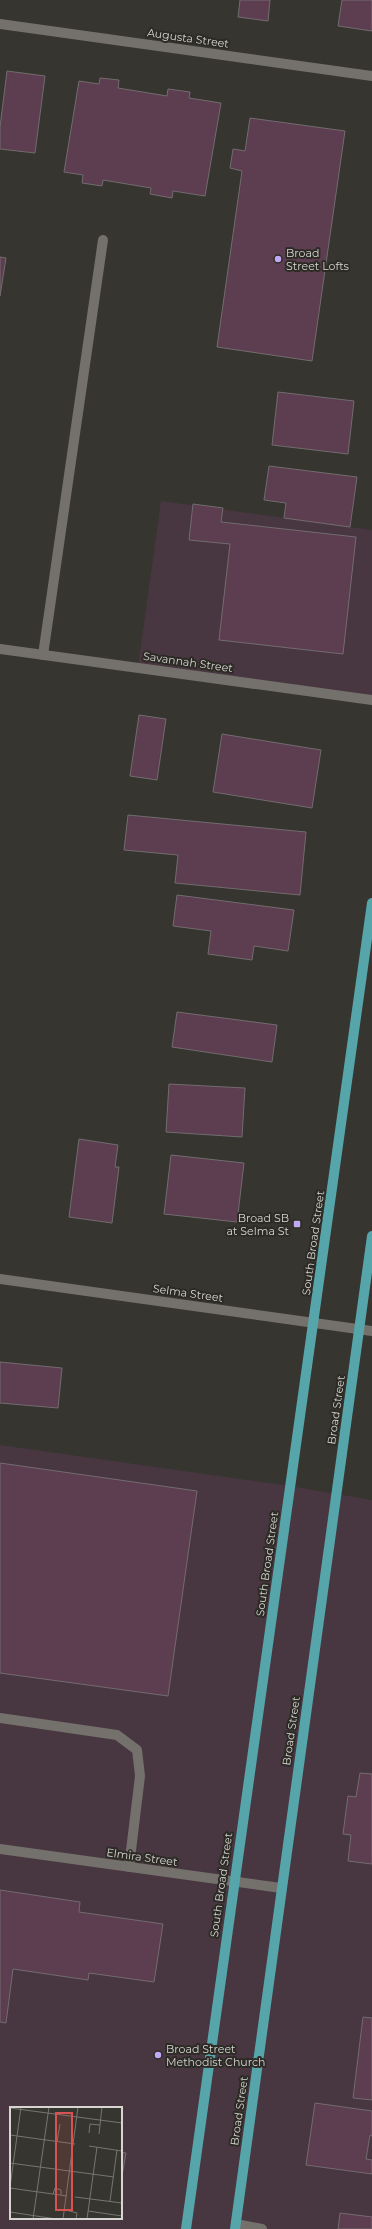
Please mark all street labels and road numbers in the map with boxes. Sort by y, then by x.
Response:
street label: Augusta Street [146,25,230,51]
street label: Savannah Street [142,649,234,675]
street label: South Broad Street [299,1189,327,1296]
street label: Selma Street [152,1281,224,1305]
street label: Broad Street [324,1374,348,1445]
street label: South Broad Street [253,1510,281,1617]
street label: Broad Street [279,1695,303,1766]
street label: South Broad Street [207,1831,235,1938]
street label: Elmira Street [106,1845,179,1869]
street label: Broad Street [227,2075,251,2146]

